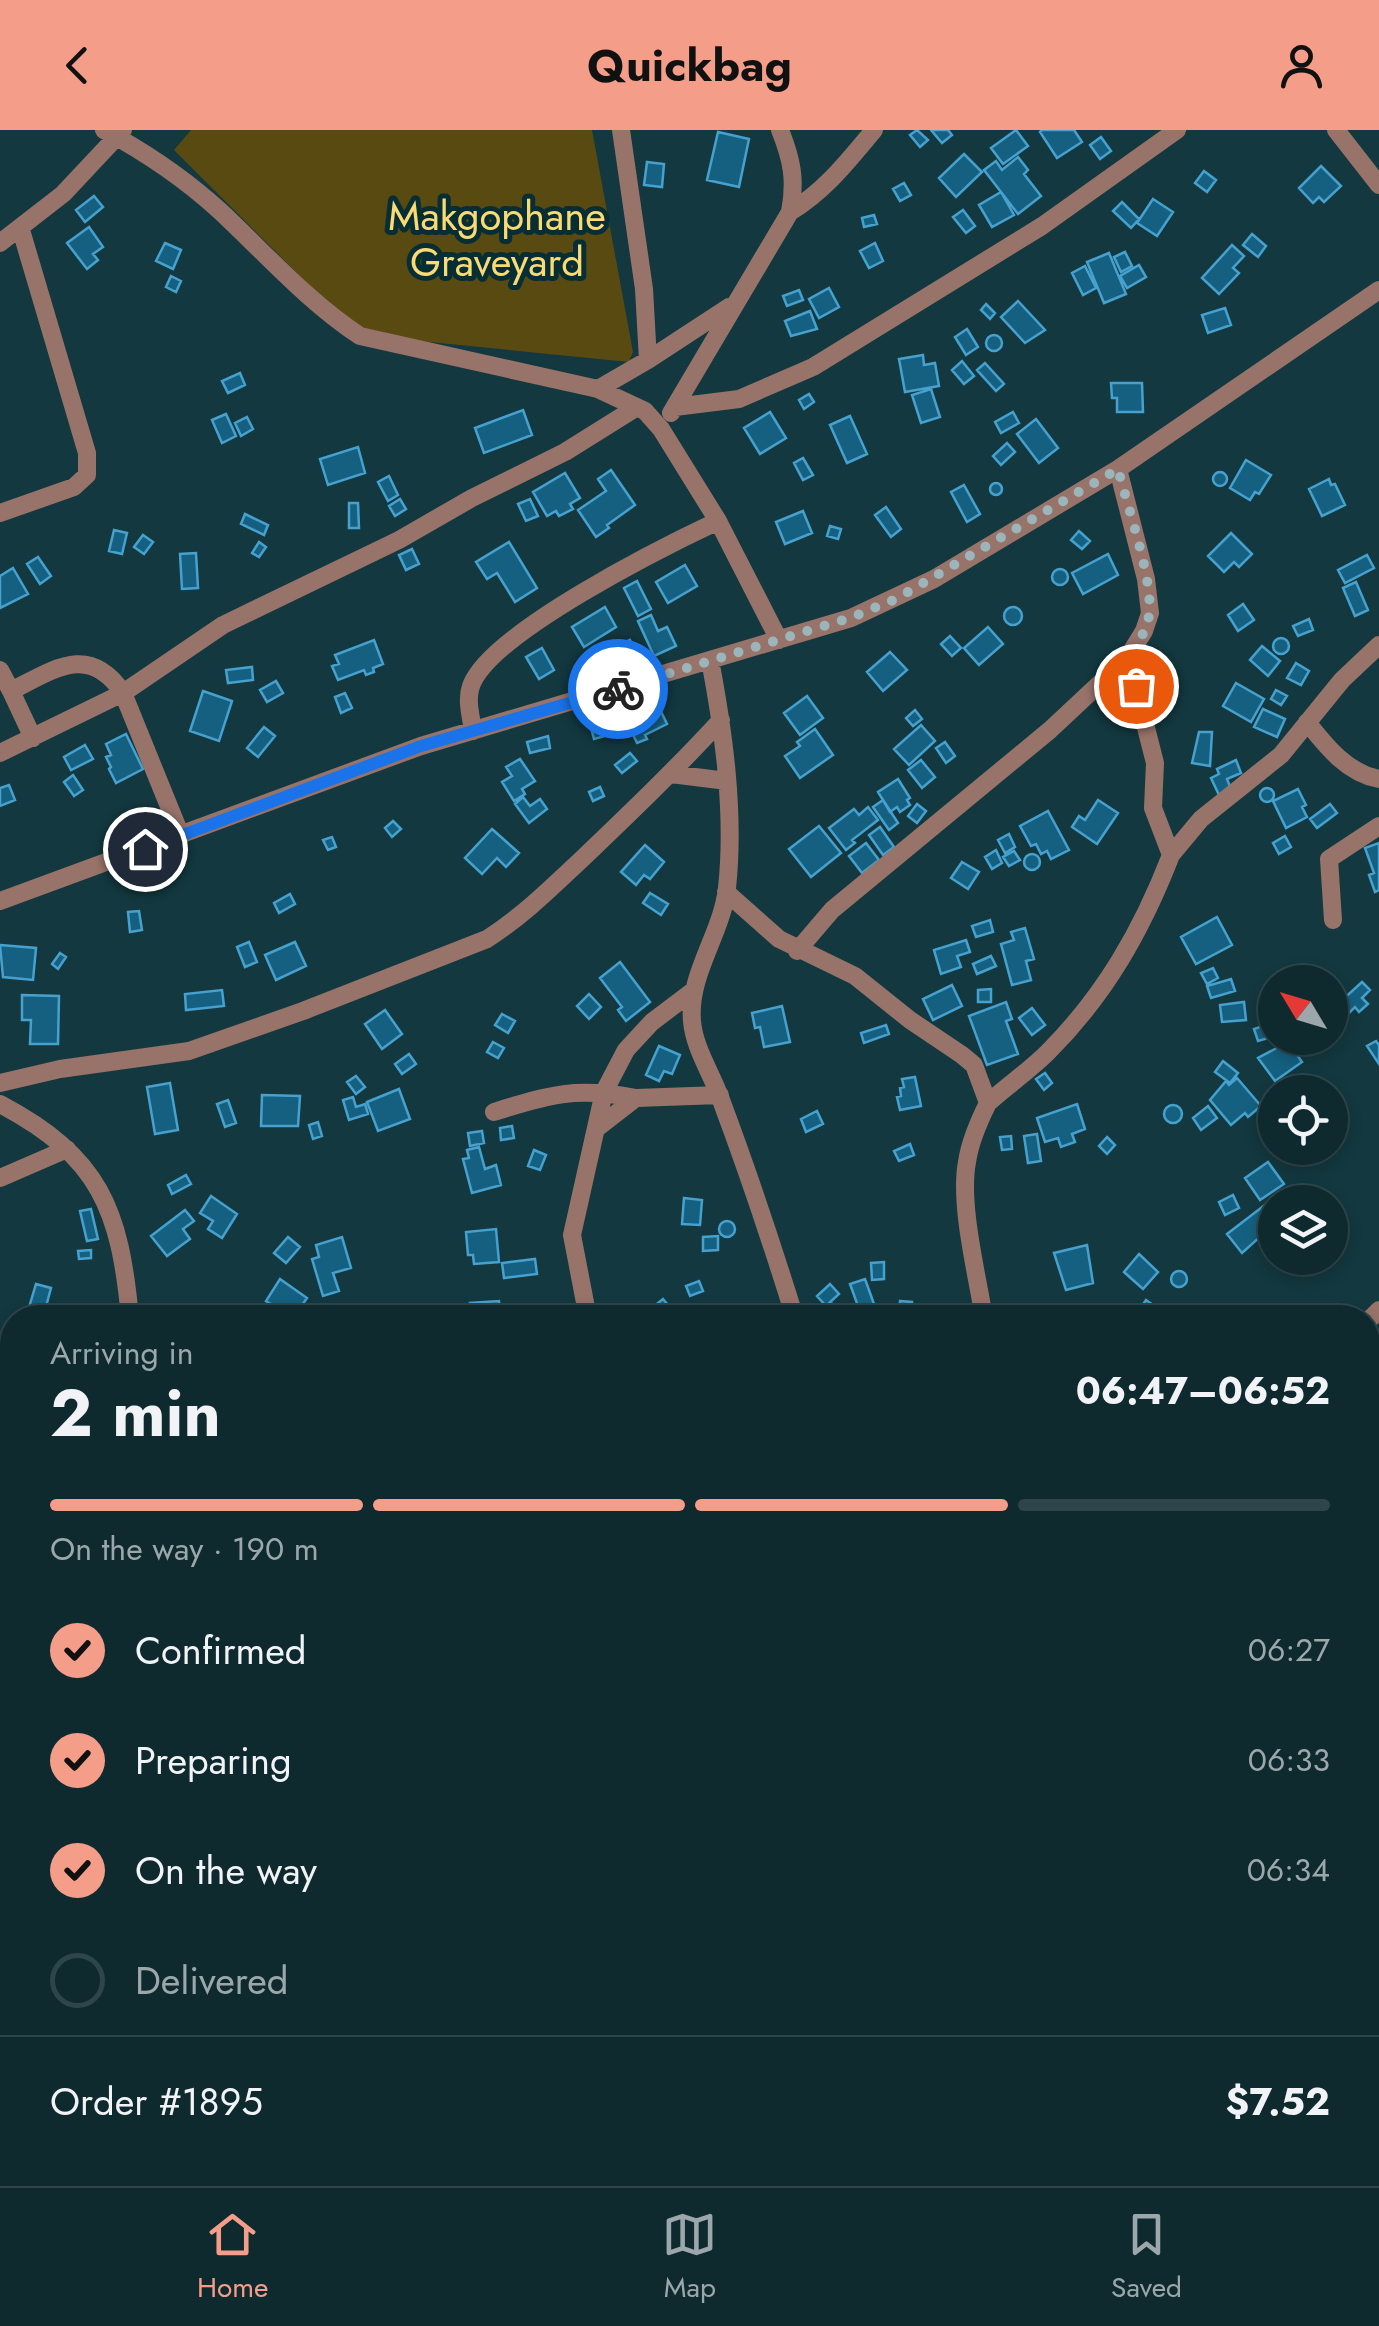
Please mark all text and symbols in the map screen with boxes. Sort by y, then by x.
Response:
text: Quickbag [587,33,792,98]
icon: back [50,38,105,93]
icon: person [1274,38,1329,93]
park label: Makgophane Graveyard [388,187,606,291]
courier [568,639,668,739]
pin [1094,644,1179,729]
icon: bag [1109,659,1164,714]
icon: bike [591,662,646,717]
pin [103,807,188,892]
icon: home [118,822,173,877]
north arrow [1258,965,1348,1055]
map controls [1258,965,1348,1275]
button: locate [1258,1075,1348,1165]
button: layers [1258,1185,1348,1275]
text: Arriving in [50,1330,194,1376]
text: 06:47–06:52 [1076,1363,1330,1418]
text: 2 min [50,1366,221,1460]
text: On the way · 190 m [50,1526,319,1572]
icon: check [50,1623,105,1678]
text: Confirmed [135,1623,306,1678]
text: 06:27 [1248,1627,1330,1673]
icon: check [50,1733,105,1788]
text: Preparing [135,1733,292,1788]
text: 06:33 [1248,1737,1330,1783]
icon: check [50,1843,105,1898]
text: On the way [135,1843,317,1898]
text: 06:34 [1247,1847,1330,1893]
text: Delivered [135,1953,288,2008]
text: Order #1895 [50,2074,263,2129]
text: $7.52 [1226,2074,1330,2129]
tab: Home [197,2207,268,2308]
tab: Map [662,2207,717,2308]
tab: Saved [1111,2207,1182,2308]

